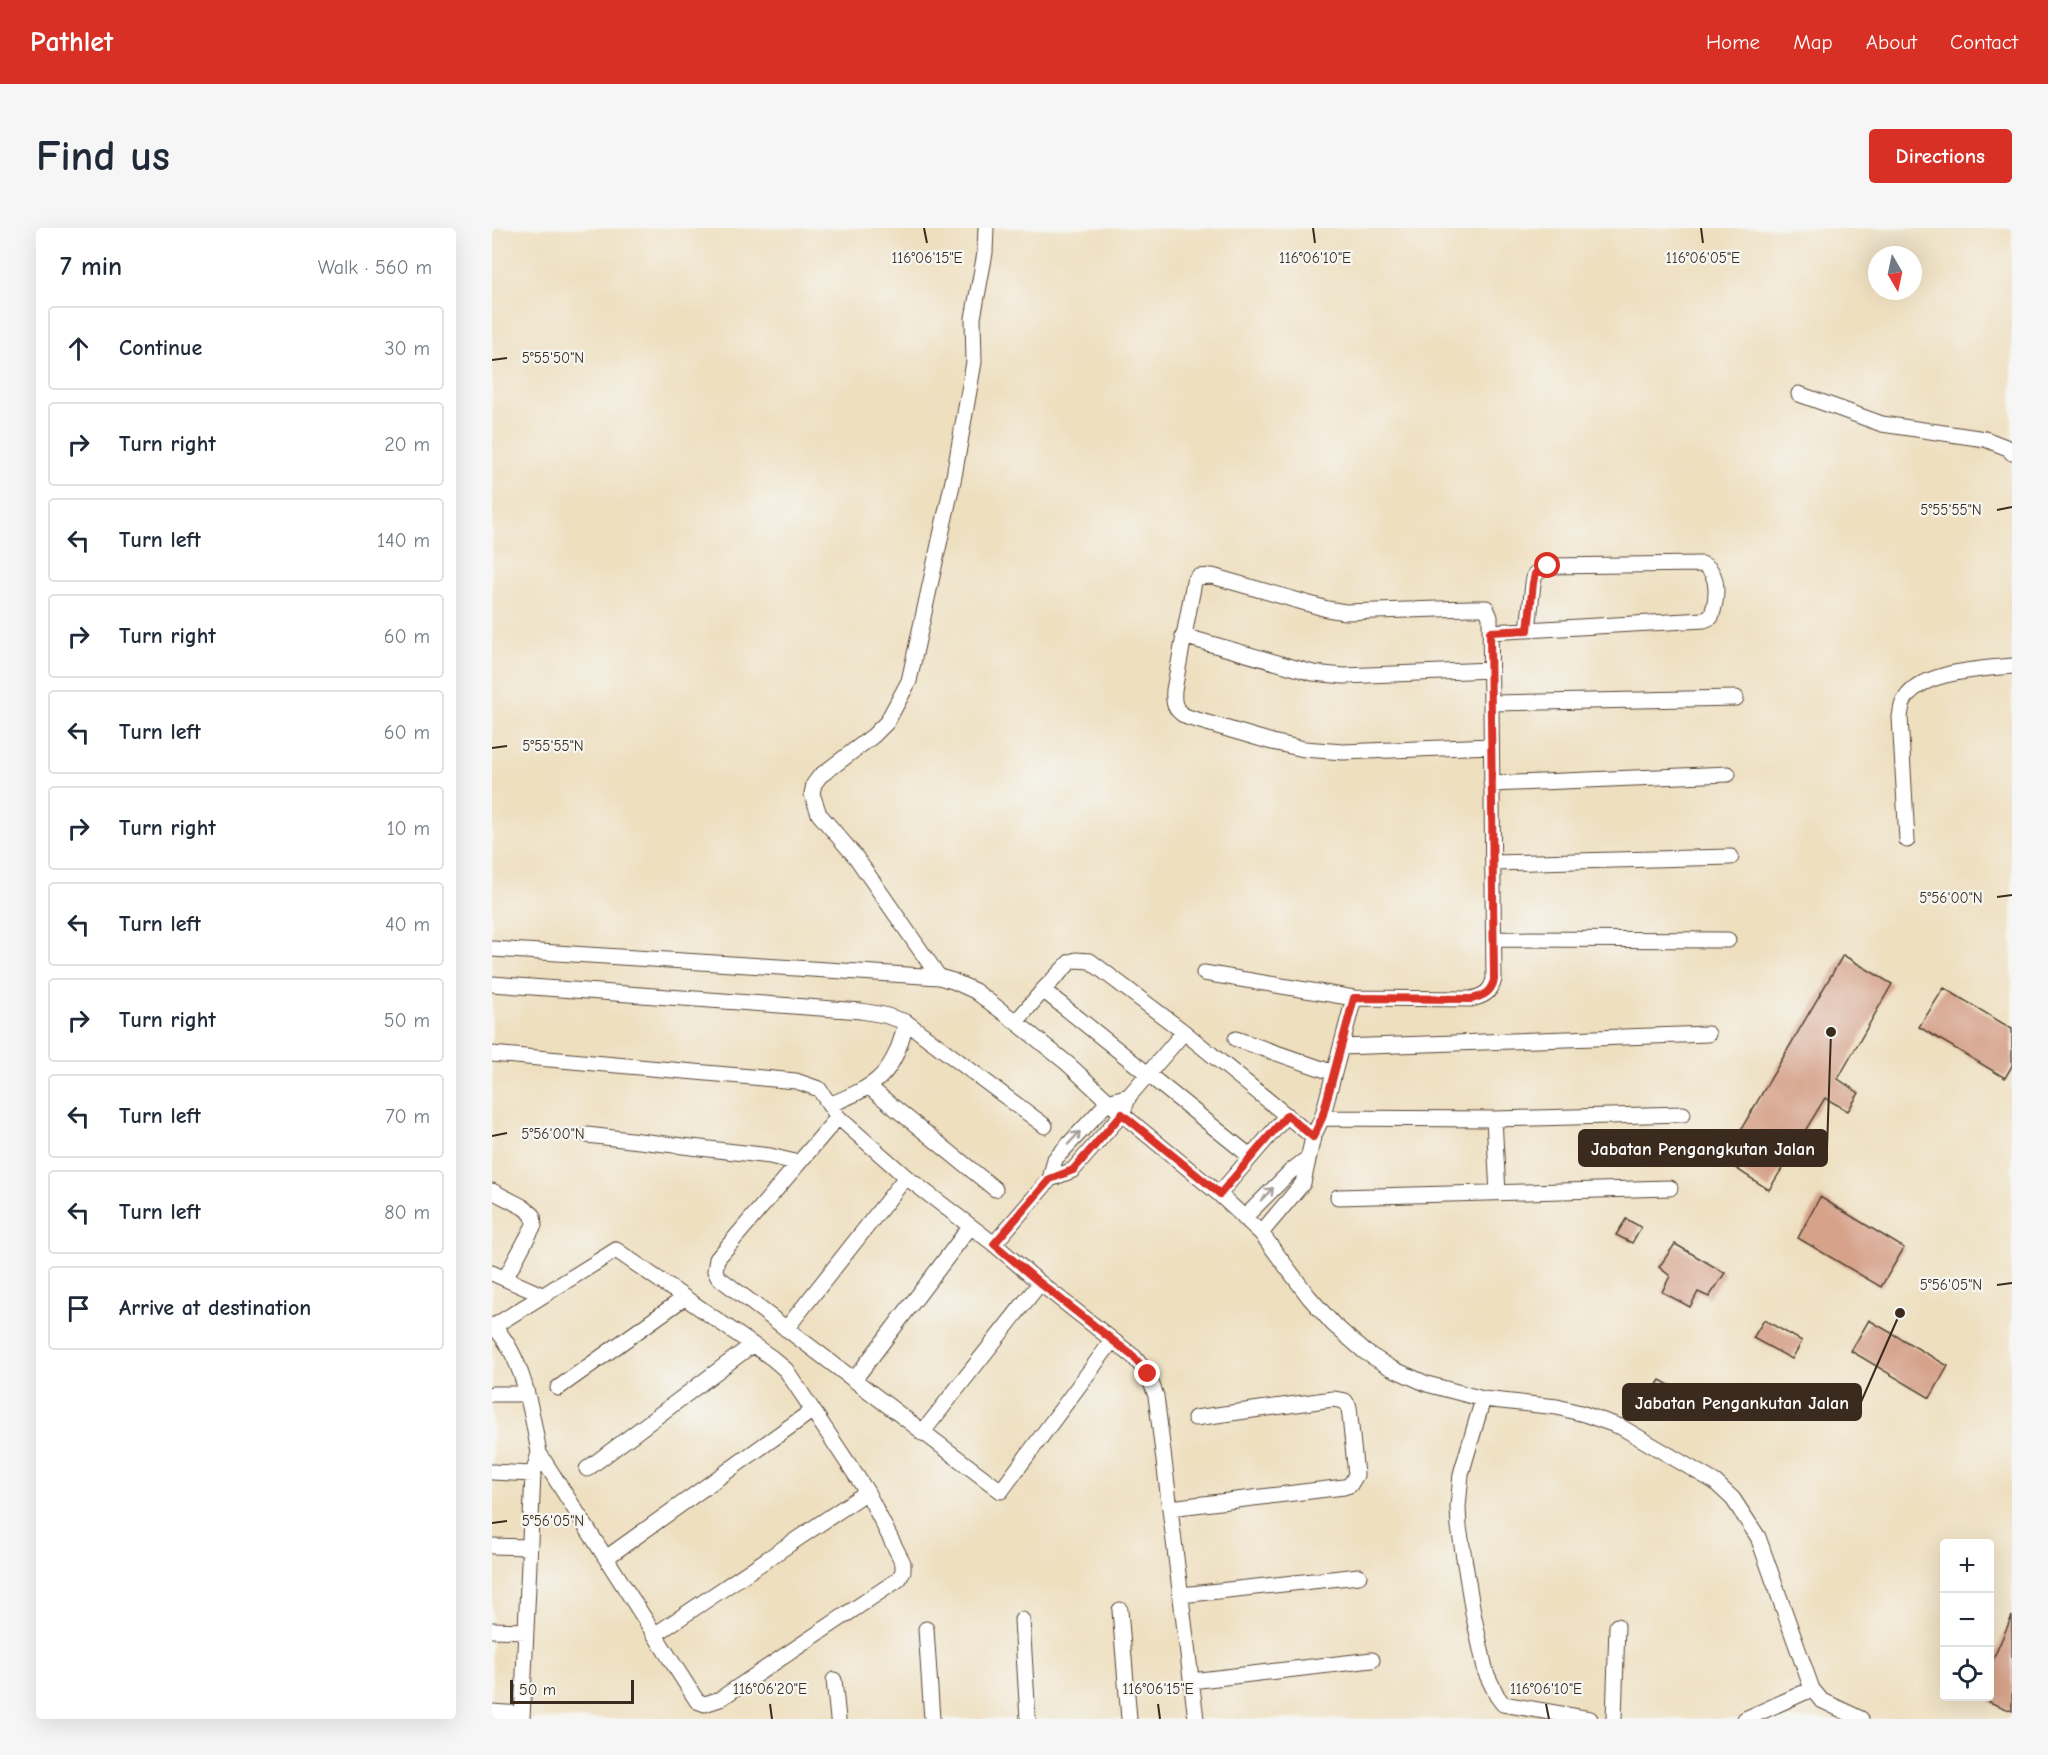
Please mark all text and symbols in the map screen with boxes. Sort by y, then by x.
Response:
text: Pathlet [30,26,113,58]
text: Home [1706,30,1760,54]
text: Map [1793,30,1833,54]
text: About [1866,30,1917,54]
text: Contact [1950,30,2018,54]
button: Directions [1869,129,2012,183]
text: Find us [36,132,170,181]
north arrow [1868,246,1922,300]
text: 116°06'15"E [891,249,963,267]
text: 116°06'10"E [1279,249,1351,267]
text: 116°06'05"E [1666,249,1740,267]
text: 7 min [60,252,122,282]
text: Walk · 560 m [318,256,432,279]
icon: ahead [62,332,95,365]
text: Continue [119,335,202,361]
text: 30 m [384,337,430,360]
text: 5°55'50"N [522,349,584,367]
icon: right [62,428,95,461]
text: Turn right [119,431,216,457]
text: 20 m [384,433,430,456]
text: 5°55'55"N [1920,501,1982,519]
icon: left [62,524,95,557]
text: Turn left [119,527,201,553]
text: 140 m [377,529,430,552]
route start [1534,552,1560,578]
icon: right [62,620,95,653]
text: Turn right [119,623,216,649]
text: 60 m [384,625,430,648]
icon: left [62,716,95,749]
text: Turn left [119,719,201,745]
text: 60 m [384,721,430,744]
text: 5°55'55"N [522,737,584,755]
icon: right [62,812,95,845]
text: Turn right [119,815,216,841]
text: 10 m [387,817,430,840]
text: 5°56'00"N [1919,889,1983,907]
icon: left [62,908,95,941]
text: Turn left [119,911,201,937]
text: 40 m [385,913,430,936]
icon: right [62,1004,95,1037]
text: Turn right [119,1007,216,1033]
text: 50 m [384,1009,430,1032]
icon: left [62,1100,95,1133]
text: Turn left [119,1103,201,1129]
text: 70 m [385,1105,430,1128]
text: 5°56'00"N [521,1125,585,1143]
callout: Jabatan Pengangkutan Jalan [1579,1130,1827,1166]
one-way arrow [1067,1131,1081,1146]
text: Jabatan Pengangkutan Jalan [1591,1139,1815,1160]
one-way arrow [1260,1187,1275,1202]
icon: left [62,1196,95,1229]
text: Turn left [119,1199,201,1225]
text: 80 m [384,1201,430,1224]
text: 5°56'05"N [1920,1276,1982,1294]
icon: arrive [62,1292,95,1325]
text: Arrive at destination [119,1295,311,1321]
route end [1134,1360,1160,1386]
callout: Jabatan Pengankutan Jalan [1623,1384,1861,1420]
text: Jabatan Pengankutan Jalan [1635,1393,1849,1414]
text: 5°56'05"N [522,1512,584,1530]
map controls [1940,1539,1994,1701]
button: + [1940,1539,1994,1593]
button: − [1940,1593,1994,1647]
button: locate [1940,1647,1994,1701]
scale bar [510,1677,634,1704]
text: 116°06'20"E [733,1680,807,1698]
text: 116°06'15"E [1122,1680,1194,1698]
text: 116°06'10"E [1510,1680,1582,1698]
text: 50 m [519,1681,556,1699]

